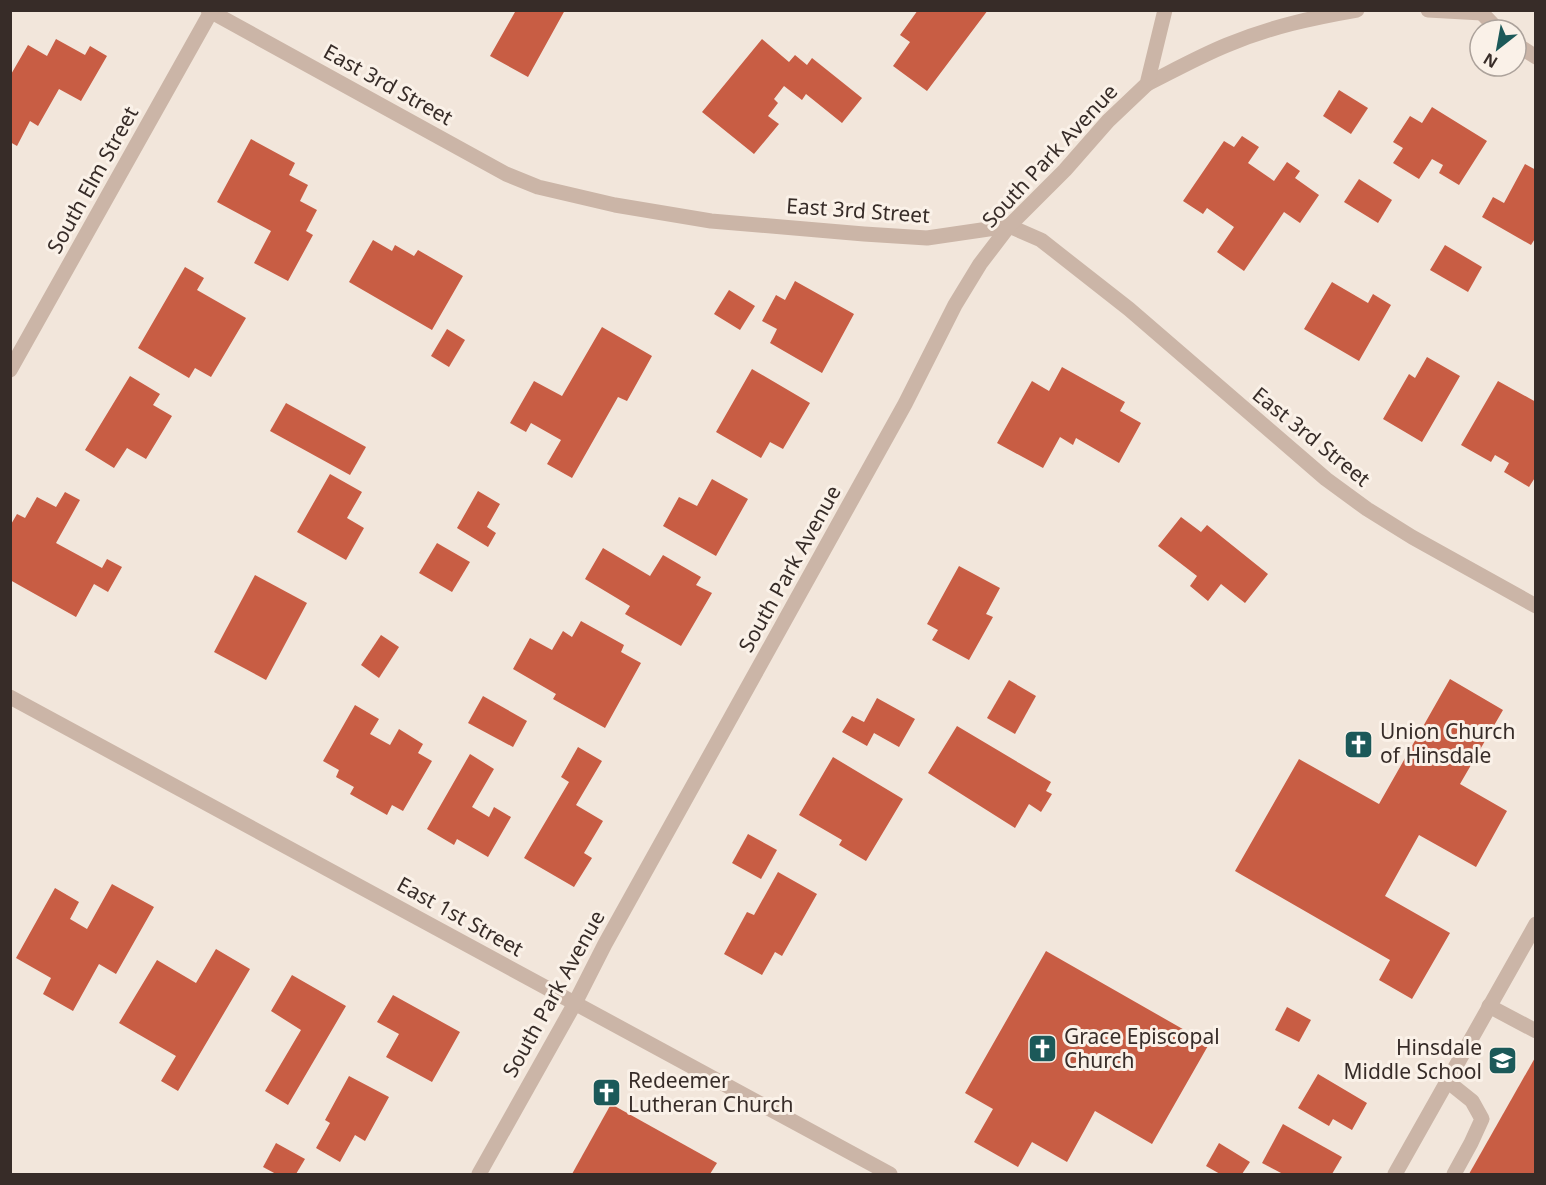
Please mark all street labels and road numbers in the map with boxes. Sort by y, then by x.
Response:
street label: East 3rd Street [319,37,459,131]
street label: South Park Avenue [975,77,1123,233]
street label: South Elm Street [40,101,144,258]
street label: East 3rd Street [785,191,931,229]
street label: East 3rd Street [1247,380,1377,493]
street label: South Park Avenue [732,480,847,657]
street label: East 1st Street [392,870,529,963]
street label: South Park Avenue [496,905,611,1082]

